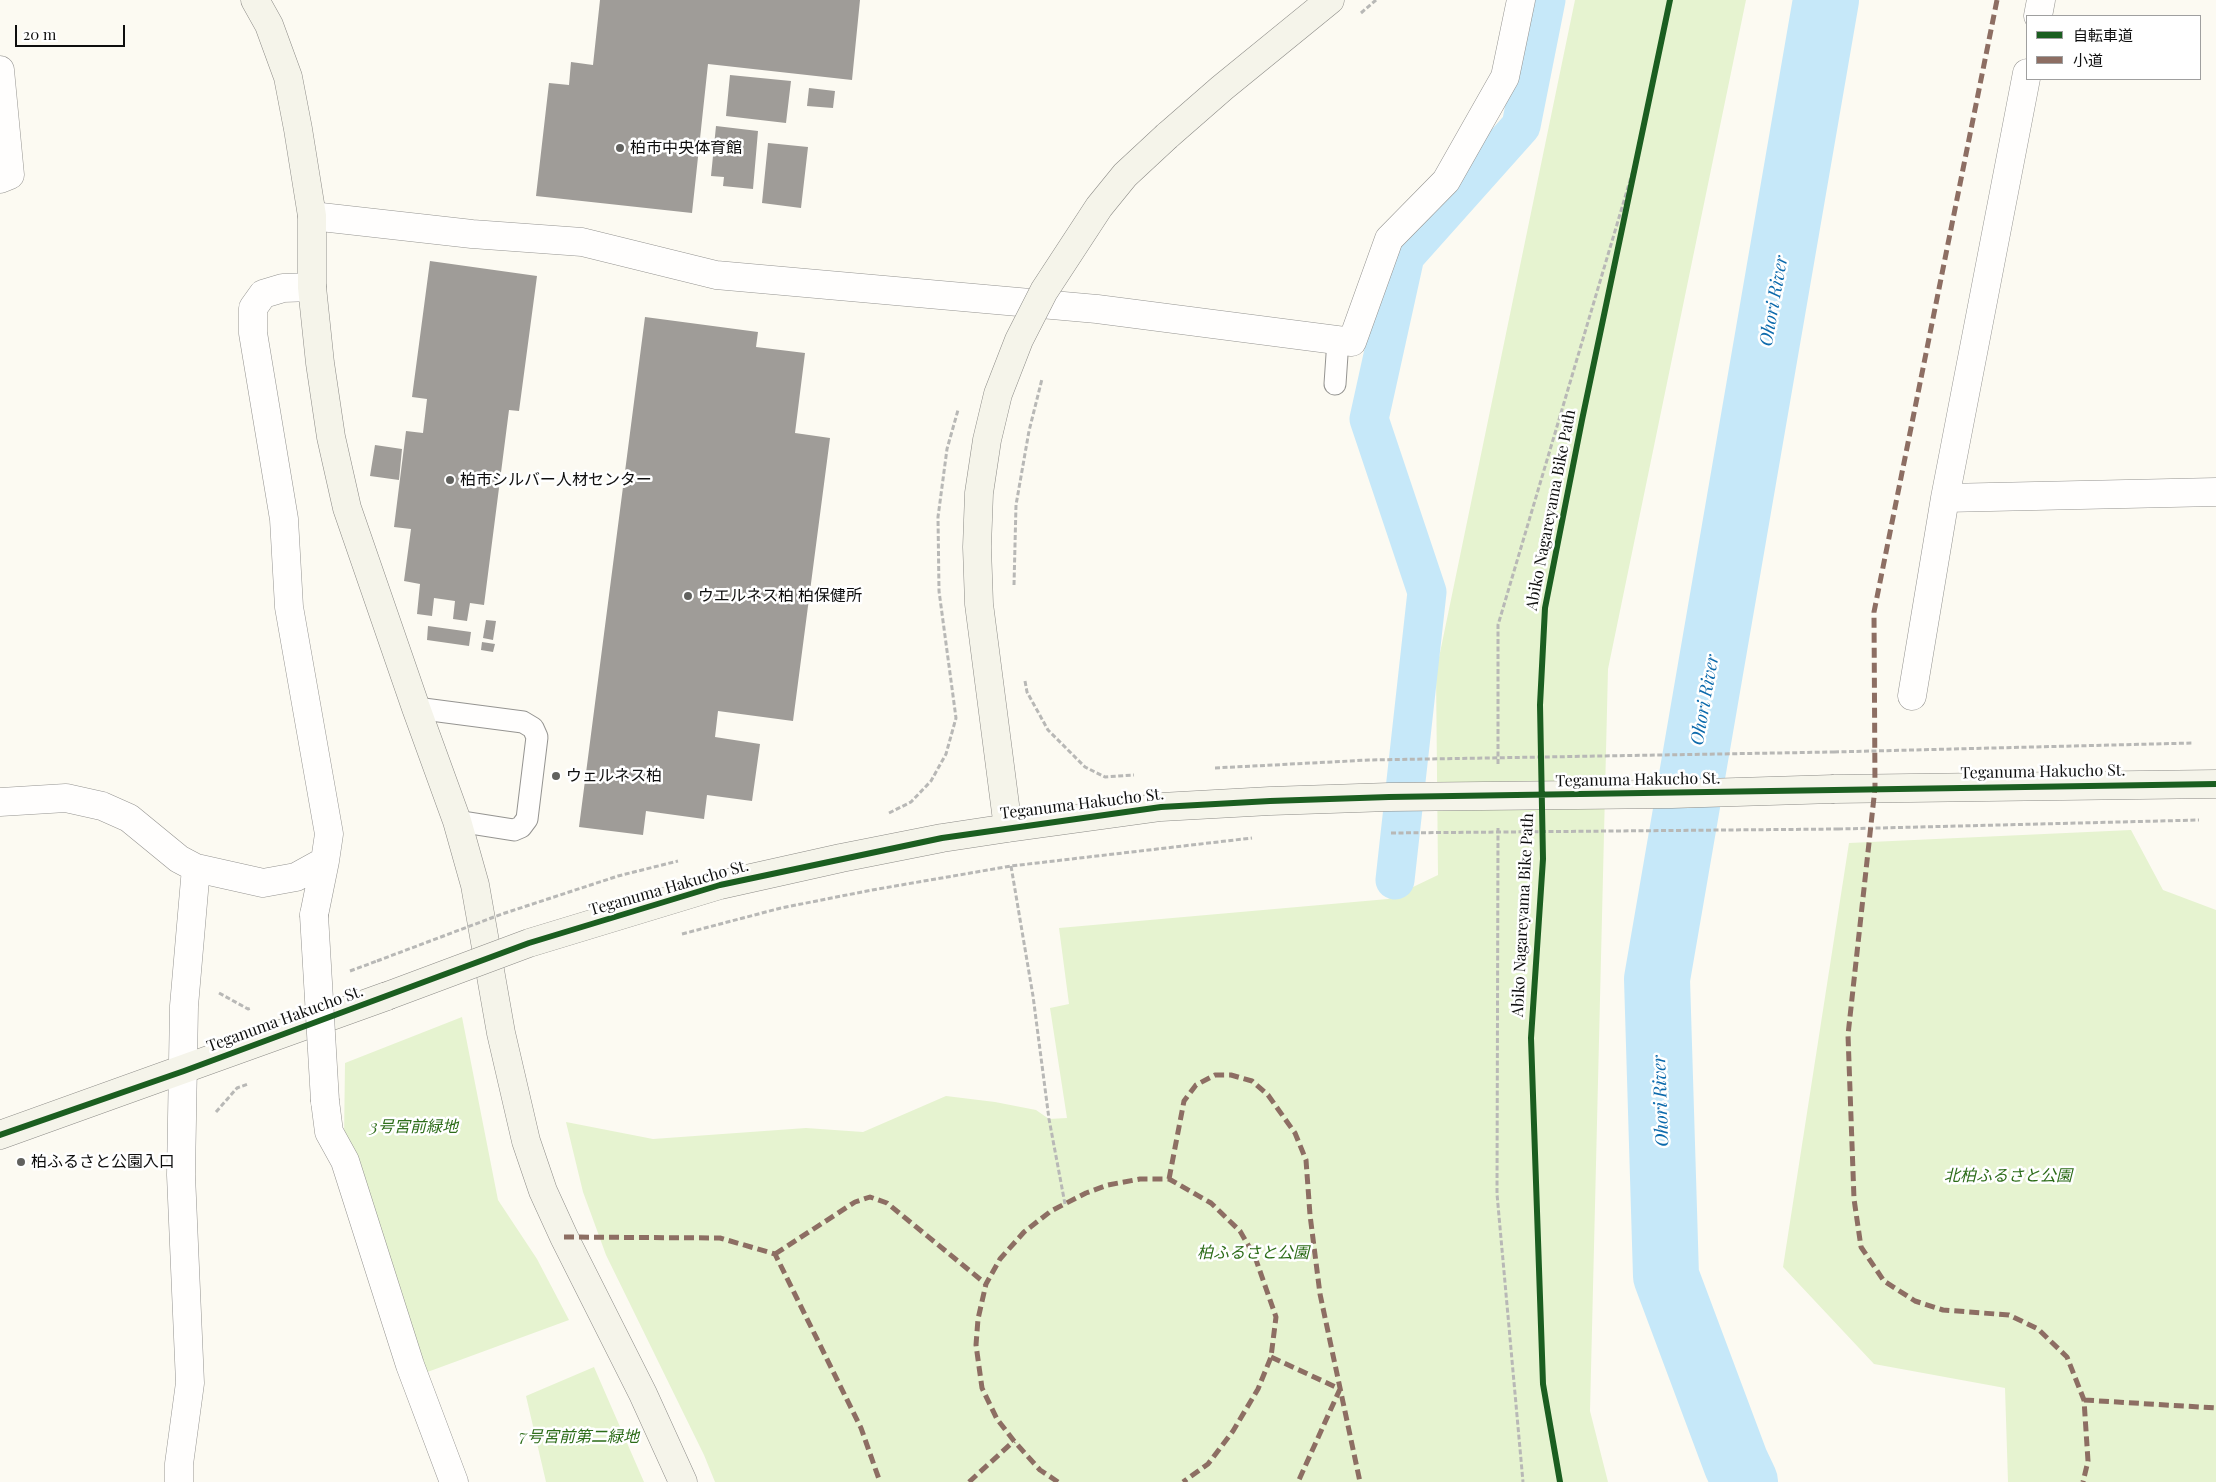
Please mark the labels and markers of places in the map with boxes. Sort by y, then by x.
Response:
place label: 柏市中央体育館 [630,138,742,158]
marker: 柏市中央体育館 [614,142,626,154]
place label: 柏市シルバー人材センター [460,470,652,490]
marker: 柏市シルバー人材センター [444,474,456,486]
place label: ウエルネス柏 柏保健所 [698,586,862,606]
marker: ウエルネス柏 柏保健所 [682,590,694,602]
place label: ウェルネス柏 [566,766,662,786]
marker: ウェルネス柏 [550,770,562,782]
place label: 柏ふるさと公園入口 [31,1152,175,1172]
marker: 柏ふるさと公園入口 [15,1156,27,1168]

